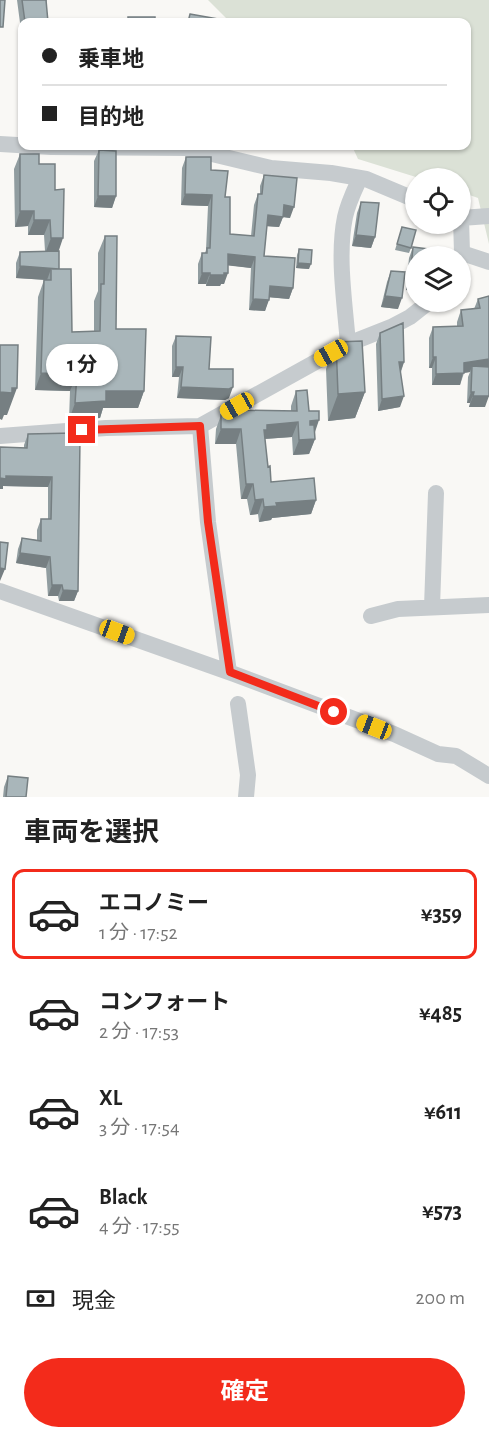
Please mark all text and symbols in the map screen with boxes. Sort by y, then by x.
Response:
text: 乗車地 [78,48,144,70]
text: 目的地 [78,106,144,128]
map controls [405,168,471,312]
button: locate [405,168,471,234]
button: layers [405,246,471,312]
car [311,336,351,370]
callout: 1 分 [46,343,118,385]
text: 1 分 [67,355,97,375]
car [217,389,257,423]
route end [68,416,95,443]
car [97,617,137,647]
route start [320,698,347,725]
car [354,712,394,742]
text: 車両を選択 [24,819,159,846]
icon: car [27,887,81,941]
text: エコノミー [99,892,209,914]
text: ¥359 [421,903,462,925]
text: 1 分 · 17:52 [99,923,178,943]
icon: car [27,986,81,1040]
text: コンフォート [99,991,230,1013]
text: ¥485 [419,1002,462,1024]
text: 2 分 · 17:53 [99,1022,179,1042]
icon: car [27,1085,81,1139]
text: XL [99,1087,122,1109]
text: ¥611 [424,1101,462,1123]
text: 3 分 · 17:54 [99,1118,180,1138]
icon: car [27,1184,81,1238]
text: Black [99,1186,147,1208]
text: ¥573 [422,1200,462,1222]
text: 4 分 · 17:55 [99,1217,180,1237]
icon: cash [24,1282,57,1315]
text: 200 m [415,1288,465,1308]
text: 現金 [72,1290,116,1312]
button: 確定 [24,1358,465,1427]

